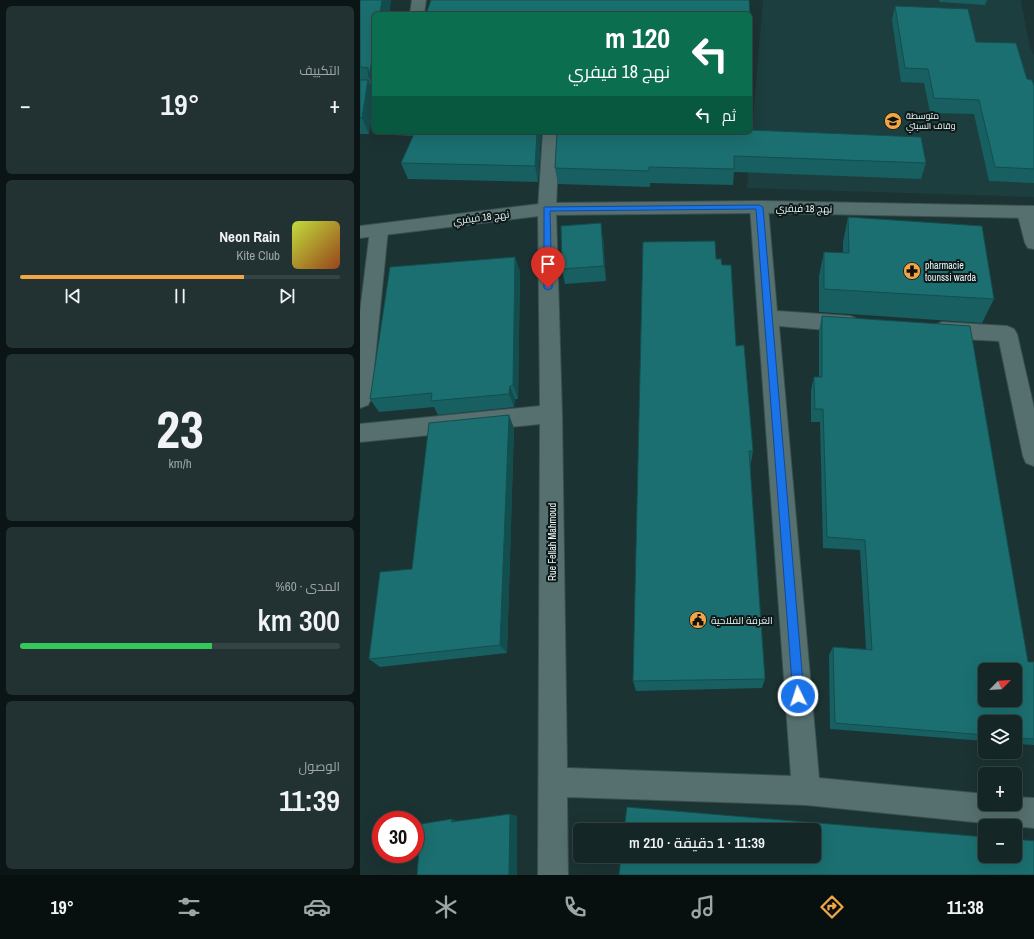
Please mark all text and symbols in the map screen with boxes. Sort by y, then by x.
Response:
text: 120 m [605,19,670,57]
icon: left [684,28,736,80]
text: نهج 18 فيفري [568,59,670,84]
text: التكييف [299,62,340,79]
text: 19° [160,84,200,124]
text: − [20,90,31,120]
text: + [329,90,340,120]
icon: left [692,104,714,126]
text: ثم [722,105,736,126]
place label: متوسطة وقاف السبتي [906,110,956,133]
school or university icon: متوسطة وقاف السبتي [883,111,903,131]
street label: نهج 18 فيفري [776,202,832,216]
street label: نهج 18 فيفري [452,208,510,228]
text: Neon Rain [219,226,280,247]
text: Kite Club [236,247,280,264]
pin [531,247,565,288]
icon: arrive [537,253,559,275]
place label: pharmacie tounssi warda [925,259,976,284]
pharmacy icon: pharmacie tounssi warda [902,261,922,281]
icon: previous [62,285,84,307]
icon: pause [169,285,191,307]
icon: next [276,285,298,307]
text: 23 [156,394,204,464]
text: km/h [168,455,192,472]
street label: Rue Fellah Mahmoud [546,503,559,581]
text: المدى · 60% [275,578,340,595]
text: 300 km [258,600,340,640]
public building icon: الغرفة الفلاحية [688,610,708,630]
place label: الغرفة الفلاحية [711,614,773,627]
north arrow [978,663,1022,707]
map controls [978,663,1022,863]
position arrow [777,675,819,717]
button: layers [978,715,1022,759]
text: الوصول [299,758,340,775]
button: + [978,767,1022,811]
text: 11:39 [279,780,340,820]
speed limit sign: 30 [372,811,424,863]
button: − [978,819,1022,863]
text: 11:39 · 1 دقيقة · 210 m [629,832,765,853]
icon: filters [175,893,203,921]
icon: car [303,893,331,921]
icon: climate [432,893,460,921]
icon: phone [561,893,589,921]
icon: music [689,893,717,921]
icon: directions [818,893,846,921]
text: 19° [50,895,74,920]
text: 11:38 [947,895,984,920]

